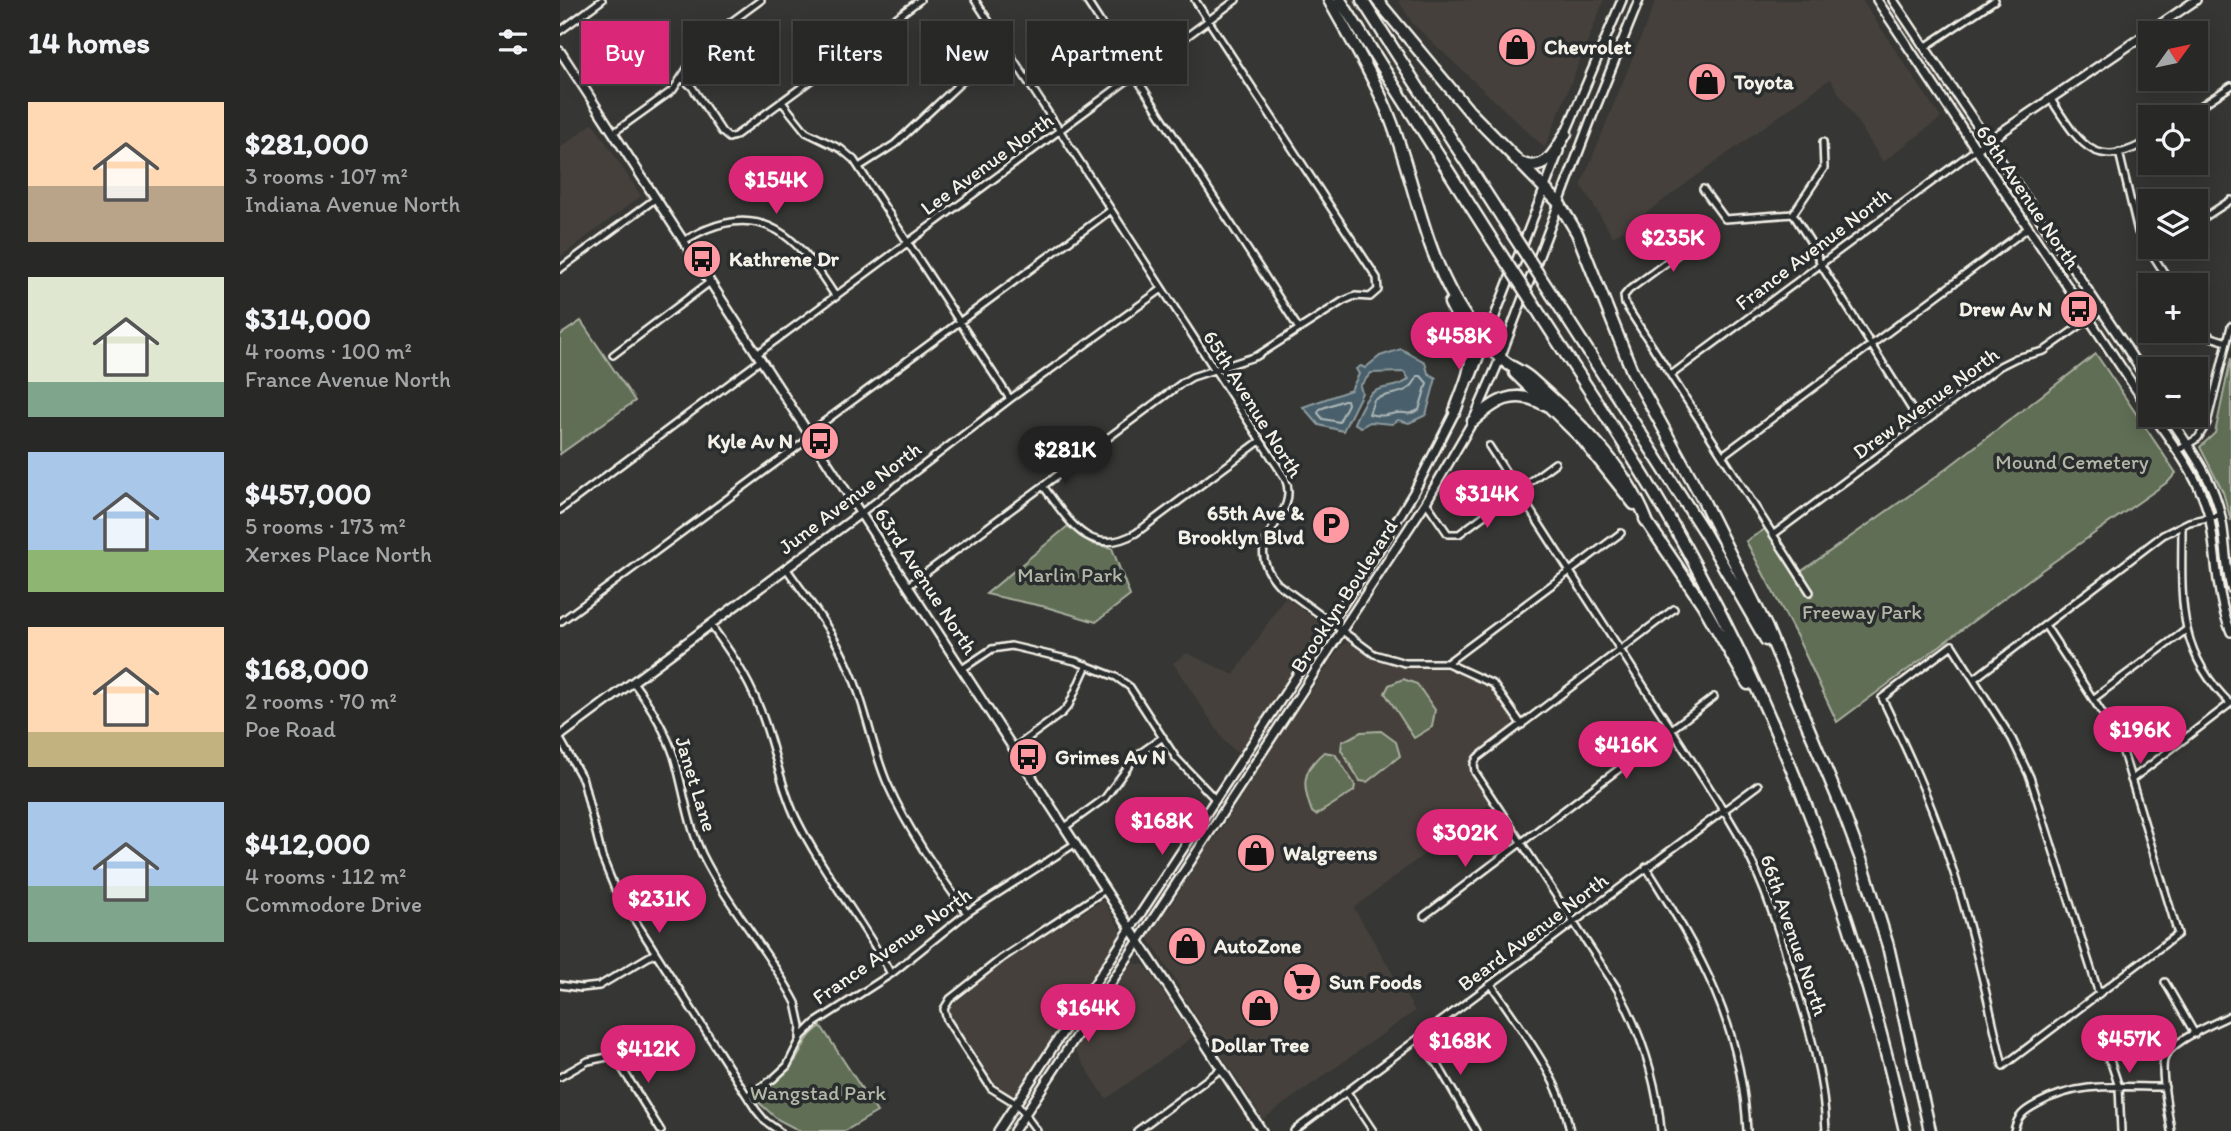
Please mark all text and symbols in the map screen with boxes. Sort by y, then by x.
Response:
chip: Buy [581,21,669,84]
chip: Rent [683,21,779,84]
chip: Filters [793,21,907,84]
chip: New [921,21,1013,84]
chip: Apartment [1027,21,1187,84]
north arrow [2138,21,2208,91]
map controls [2138,21,2208,427]
icon: filters [494,23,532,61]
text: 14 homes [28,24,150,61]
shop icon: Chevrolet [1496,26,1538,68]
place label: Chevrolet [1544,34,1632,59]
shop icon: Toyota [1686,61,1728,103]
place label: Toyota [1733,69,1795,95]
button: locate [2138,105,2208,175]
street label: Lee Avenue North [916,107,1058,220]
street label: 69th Avenue North [1971,120,2086,274]
text: $281,000 [245,125,369,162]
icon: home [84,130,168,214]
pin: $154K [727,156,825,216]
text: 3 rooms · 107 m² [245,162,408,190]
text: $154K [745,165,807,193]
street label: France Avenue North [1730,182,1895,315]
button: layers [2138,189,2208,259]
text: Indiana Avenue North [245,190,460,218]
pin: $235K [1624,215,1722,274]
text: $235K [1641,223,1705,251]
bus stop icon: Kathrene Dr [681,238,723,280]
place label: Kathrene Dr [729,246,840,271]
button: + [2138,273,2208,343]
bus stop icon: Drew Av N [2058,288,2100,330]
place label: Drew Av N [1959,296,2052,321]
text: $314,000 [245,300,371,337]
icon: home [84,305,168,389]
pin: $458K [1410,312,1508,372]
text: $458K [1427,321,1491,349]
street label: 65th Avenue North [1198,325,1309,483]
text: 4 rooms · 100 m² [245,337,412,365]
street label: Drew Avenue North [1848,341,2004,464]
button: − [2138,357,2208,427]
text: France Avenue North [245,365,451,393]
bus stop icon: Kyle Av N [799,420,841,462]
pin: $281K [1016,426,1114,486]
place label: Kyle Av N [707,428,793,454]
text: $281K [1034,435,1096,463]
street label: June Avenue North [773,436,926,559]
park label: Mound Cemetery [1995,449,2149,474]
pin: $314K [1438,470,1536,530]
text: $457,000 [245,475,371,512]
text: $314K [1455,479,1519,507]
icon: home [84,480,168,564]
place label: 65th Ave & Brooklyn Blvd [1178,500,1305,550]
street label: 63rd Avenue North [870,503,984,660]
parking icon: 65th Ave & Brooklyn Blvd [1310,504,1352,546]
text: 5 rooms · 173 m² [245,512,406,540]
street label: Brooklyn Boulevard [1285,514,1403,677]
text: Xerxes Place North [245,540,432,568]
park label: Marlin Park [1017,562,1123,587]
park label: Freeway Park [1802,599,1922,624]
text: $168,000 [245,650,369,687]
icon: home [84,655,168,739]
text: 2 rooms · 70 m² [245,687,397,715]
pin: $196K [2091,706,2189,766]
text: Poe Road [245,715,336,743]
text: $196K [2109,715,2171,743]
pin: $416K [1577,722,1675,781]
text: $416K [1594,730,1658,758]
street label: Janet Lane [670,733,723,835]
bus stop icon: Grimes Av N [1007,736,1049,778]
place label: Grimes Av N [1055,744,1166,769]
pin: $168K [1113,798,1211,857]
text: $168K [1131,806,1193,834]
pin: $302K [1416,810,1514,869]
text: $302K [1432,818,1498,846]
text: $412,000 [245,825,371,862]
icon: home [84,830,168,914]
shop icon: Walgreens [1235,832,1277,874]
place label: Walgreens [1283,840,1377,866]
street label: 66th Avenue North [1755,851,1834,1019]
text: 4 rooms · 112 m² [245,862,406,890]
street label: Beard Avenue North [1453,867,1613,996]
pin: $231K [610,876,708,935]
street label: France Avenue North [808,881,976,1010]
text: $231K [628,884,690,912]
text: Commodore Drive [245,890,422,918]
shop icon: AutoZone [1166,925,1208,967]
place label: AutoZone [1213,933,1301,958]
supermarket icon: Sun Foods [1281,961,1323,1003]
place label: Sun Foods [1329,969,1422,994]
pin: $164K [1039,984,1137,1044]
shop icon: Dollar Tree [1239,987,1281,1029]
text: $164K [1056,993,1120,1021]
pin: $457K [2080,1016,2178,1075]
pin: $168K [1411,1018,1509,1077]
text: $457K [2097,1024,2161,1052]
pin: $412K [599,1026,697,1085]
text: $168K [1429,1026,1491,1054]
place label: Dollar Tree [1211,1032,1309,1057]
text: $412K [617,1034,679,1062]
park label: Wangstad Park [750,1080,886,1105]

